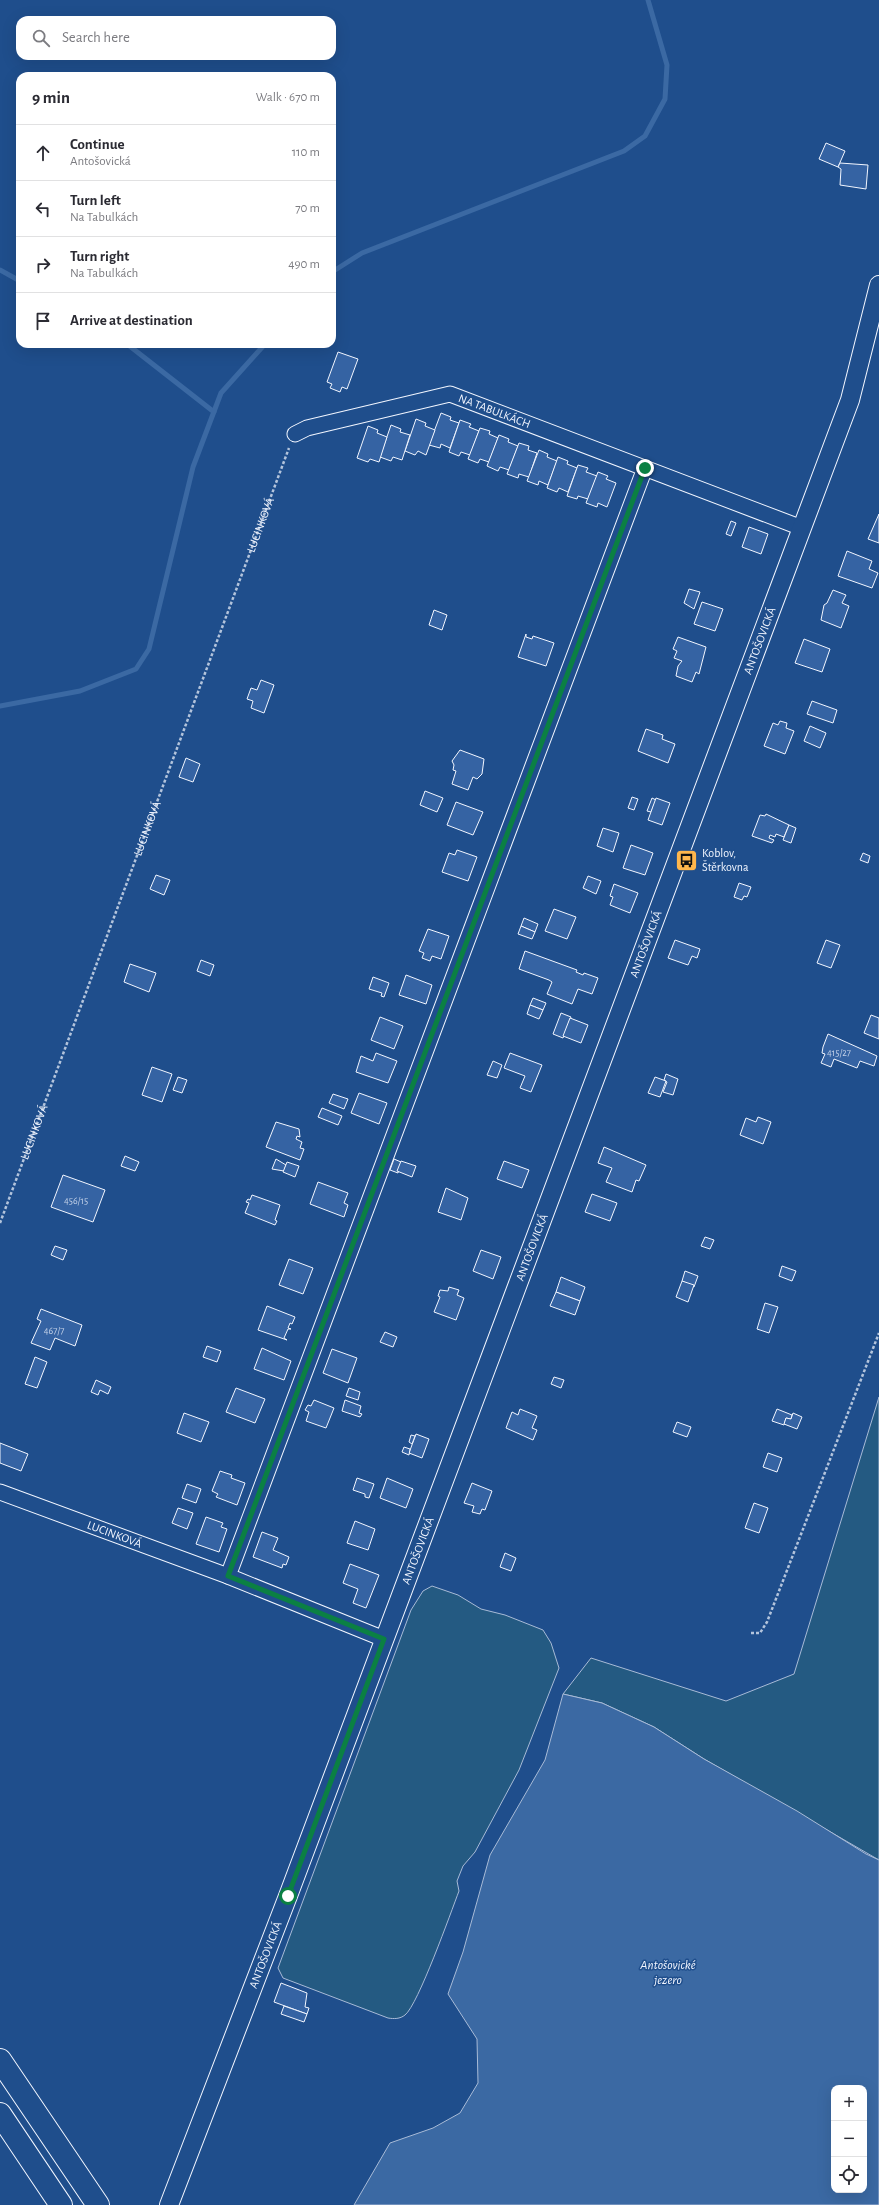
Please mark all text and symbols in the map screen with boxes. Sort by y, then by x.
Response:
search box [16,16,336,60]
icon: search [30,27,52,49]
text: Search here [62,30,130,45]
text: 9 min [32,89,70,106]
text: Walk · 670 m [256,91,320,104]
text: Continue [70,137,125,152]
icon: ahead [32,142,54,164]
text: 110 m [292,146,320,159]
text: Antošovická [70,155,131,168]
text: Turn left [70,193,121,208]
icon: left [32,198,54,220]
text: 70 m [295,202,320,215]
text: Na Tabulkách [70,211,138,224]
text: Turn right [70,249,129,264]
icon: right [32,254,54,276]
text: 490 m [288,258,320,271]
text: Na Tabulkách [70,267,138,280]
icon: arrive [32,310,54,332]
text: Arrive at destination [70,313,193,328]
street label: NA TABULKÁCH [457,392,532,430]
route end [636,459,654,477]
street label: LUCINKOVÁ [245,496,276,554]
street label: ANTOŠOVICKÁ [742,605,778,676]
street label: LUCINKOVÁ [131,799,163,858]
bus stop icon: Koblov, Štěrkovna [673,847,699,873]
place label: Koblov, Štěrkovna [702,847,749,873]
street label: ANTOŠOVICKÁ [628,908,664,979]
house number: 415/27 [827,1048,851,1058]
street label: LUCINKOVÁ [18,1103,50,1161]
house number: 456/15 [64,1196,88,1206]
street label: ANTOŠOVICKÁ [514,1212,550,1283]
house number: 467/7 [44,1326,64,1336]
street label: ANTOŠOVICKÁ [400,1515,436,1586]
street label: LUCINKOVÁ [85,1519,144,1550]
route start [279,1887,297,1905]
street label: ANTOŠOVICKÁ [247,1919,284,1990]
water label: Antošovické jezero [639,1959,696,1987]
map controls [831,2085,867,2193]
button: + [831,2085,867,2121]
button: − [831,2121,867,2157]
button: locate [831,2157,867,2193]

